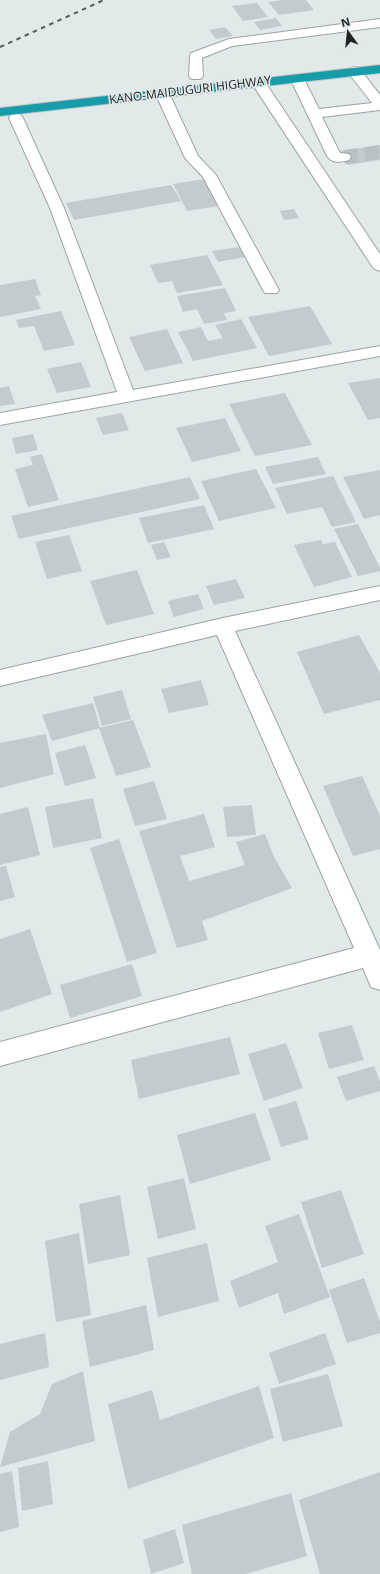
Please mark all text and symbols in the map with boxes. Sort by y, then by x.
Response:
north arrow [328,12,368,52]
text: N [339,13,352,30]
street label: KANO-MAIDUGURI HIGHWAY [108,71,272,108]

